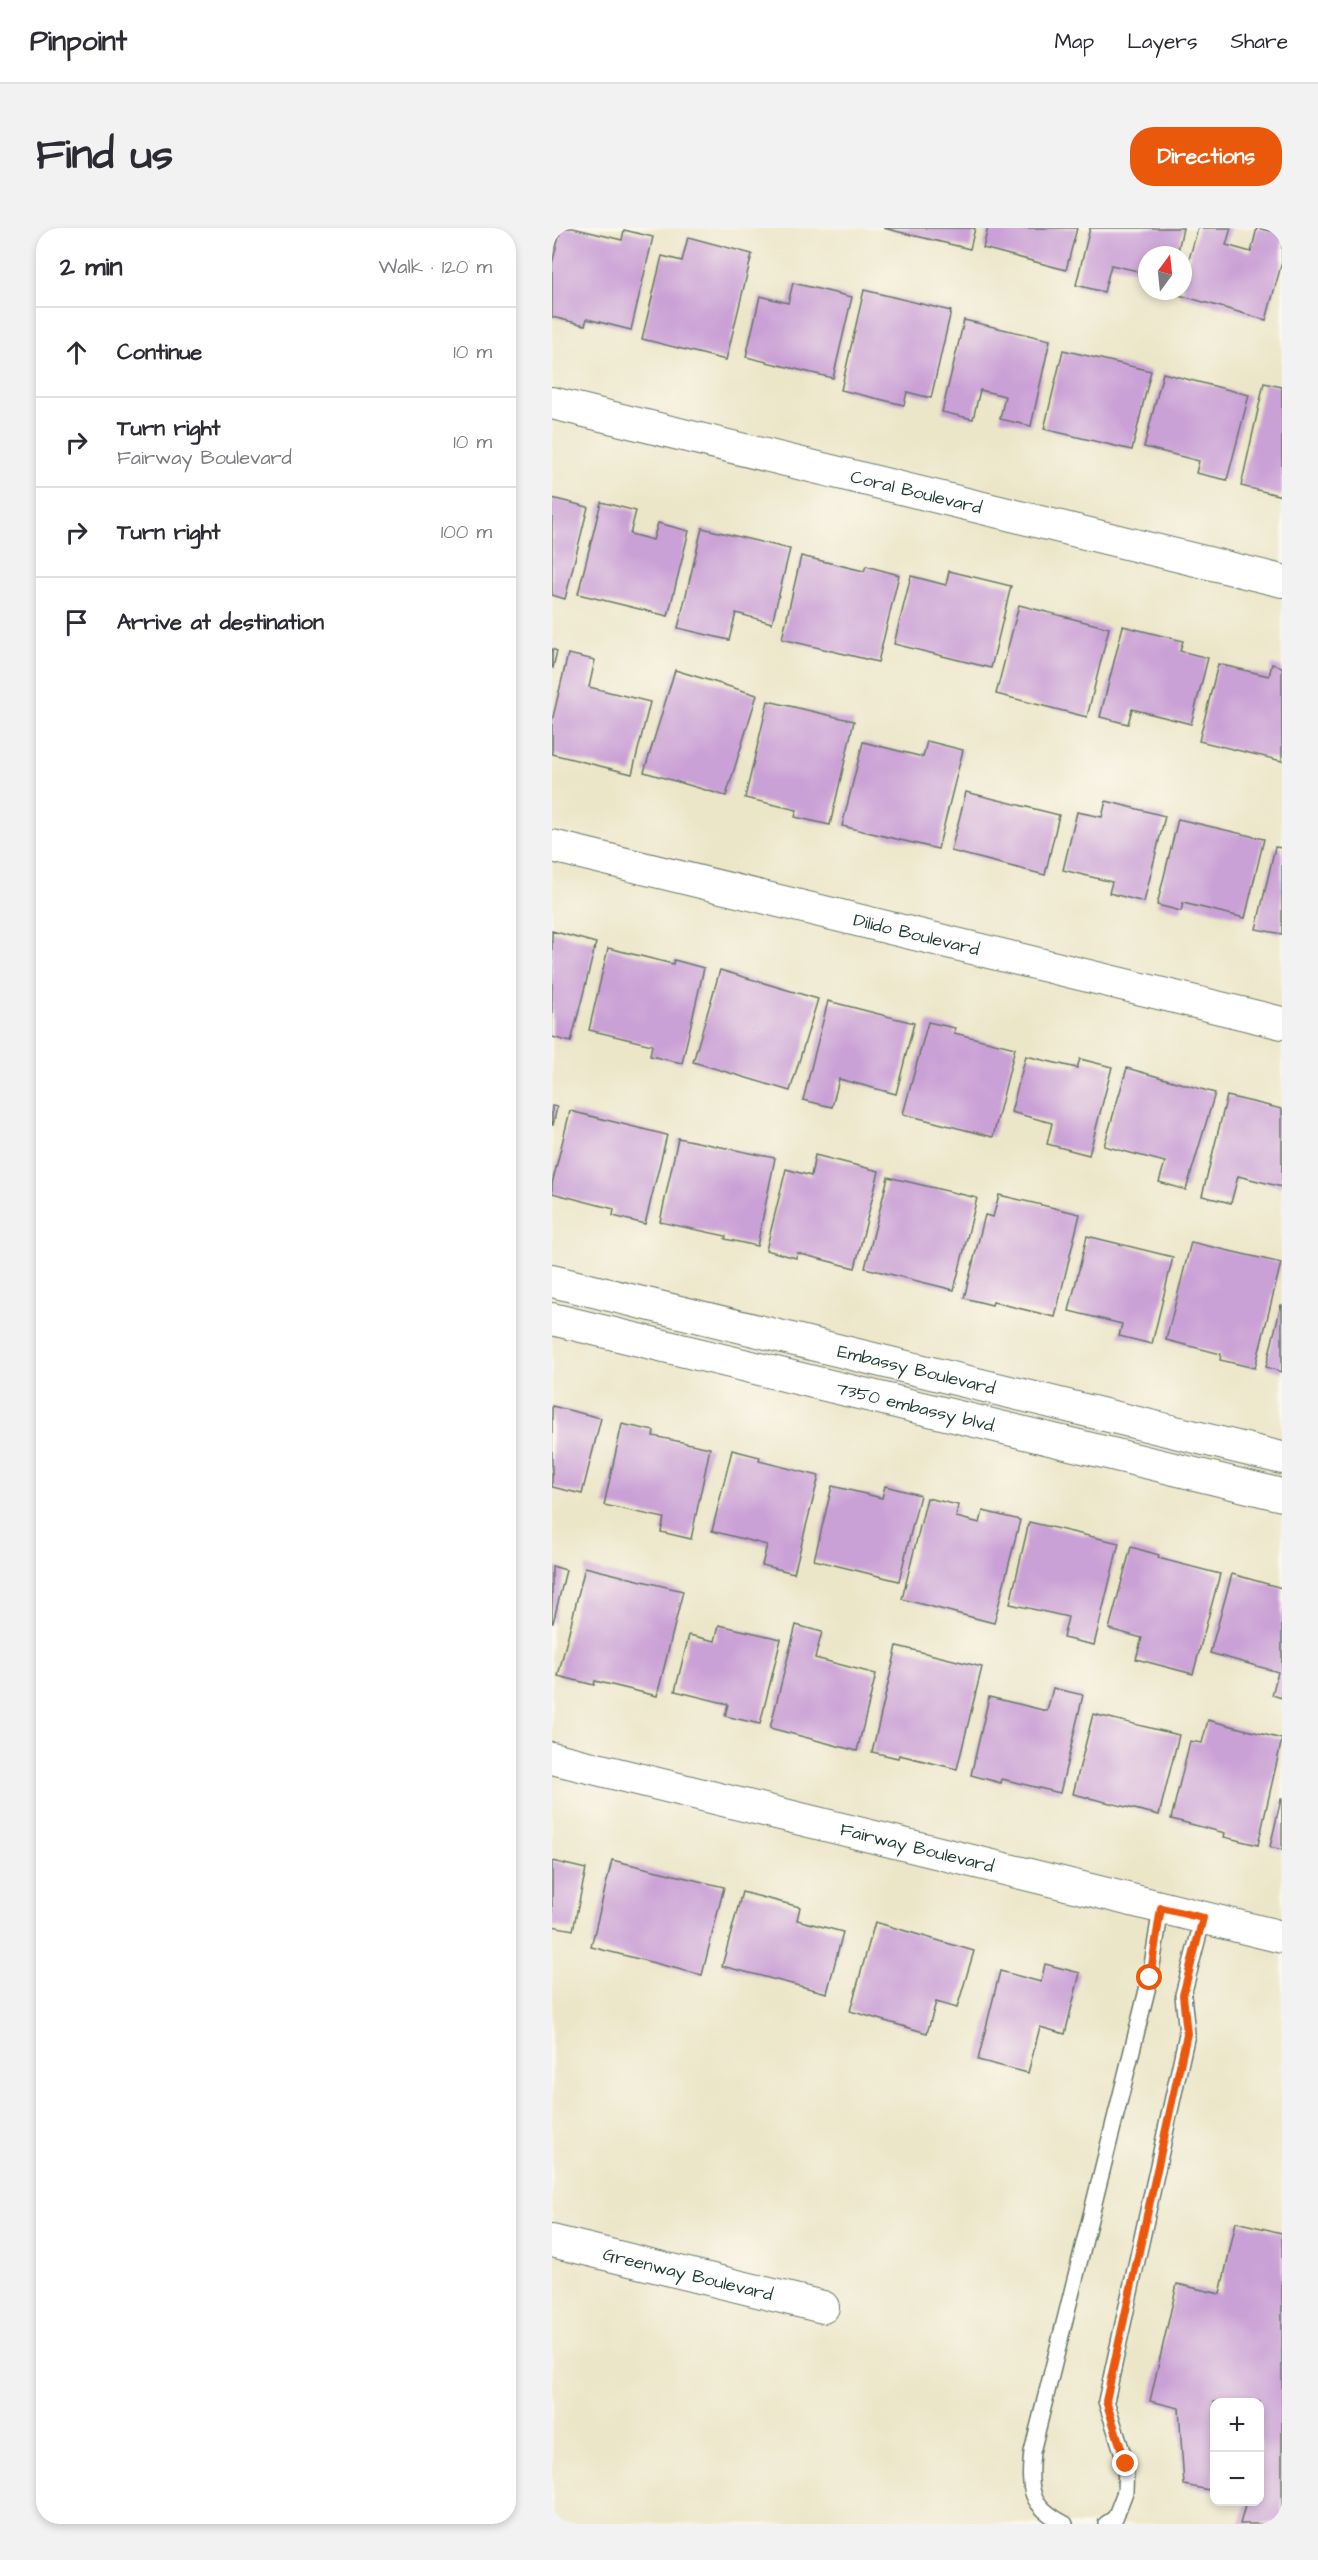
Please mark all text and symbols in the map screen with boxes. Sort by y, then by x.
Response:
text: Pinpoint [30,22,127,61]
text: Map [1054,27,1094,56]
text: Layers [1127,27,1197,56]
text: Share [1230,27,1288,56]
text: Find us [36,127,173,185]
button: Directions [1130,127,1282,186]
north arrow [1138,246,1192,300]
text: 2 min [60,249,122,285]
text: Walk · 120 m [379,253,492,281]
icon: ahead [60,336,93,369]
text: Continue [117,337,202,368]
text: 10 m [453,338,492,366]
text: Turn right [117,413,220,444]
icon: right [60,426,93,459]
text: 10 m [453,428,492,456]
text: Fairway Boulevard [117,444,292,472]
street label: Coral Boulevard [848,464,985,520]
icon: right [60,516,93,549]
text: Turn right [117,517,220,548]
text: 100 m [441,518,492,546]
icon: arrive [60,606,93,639]
text: Arrive at destination [117,607,324,638]
street label: Dilido Boulevard [851,907,982,962]
street label: Embassy Boulevard [835,1338,998,1401]
street label: 7350 embassy blvd. [834,1376,999,1438]
street label: Fairway Boulevard [838,1817,997,1878]
route start [1136,1964,1162,1990]
street label: Greenway Boulevard [600,2241,776,2307]
map controls [1210,2398,1264,2506]
button: + [1210,2398,1264,2452]
route end [1112,2450,1138,2476]
button: − [1210,2452,1264,2506]

